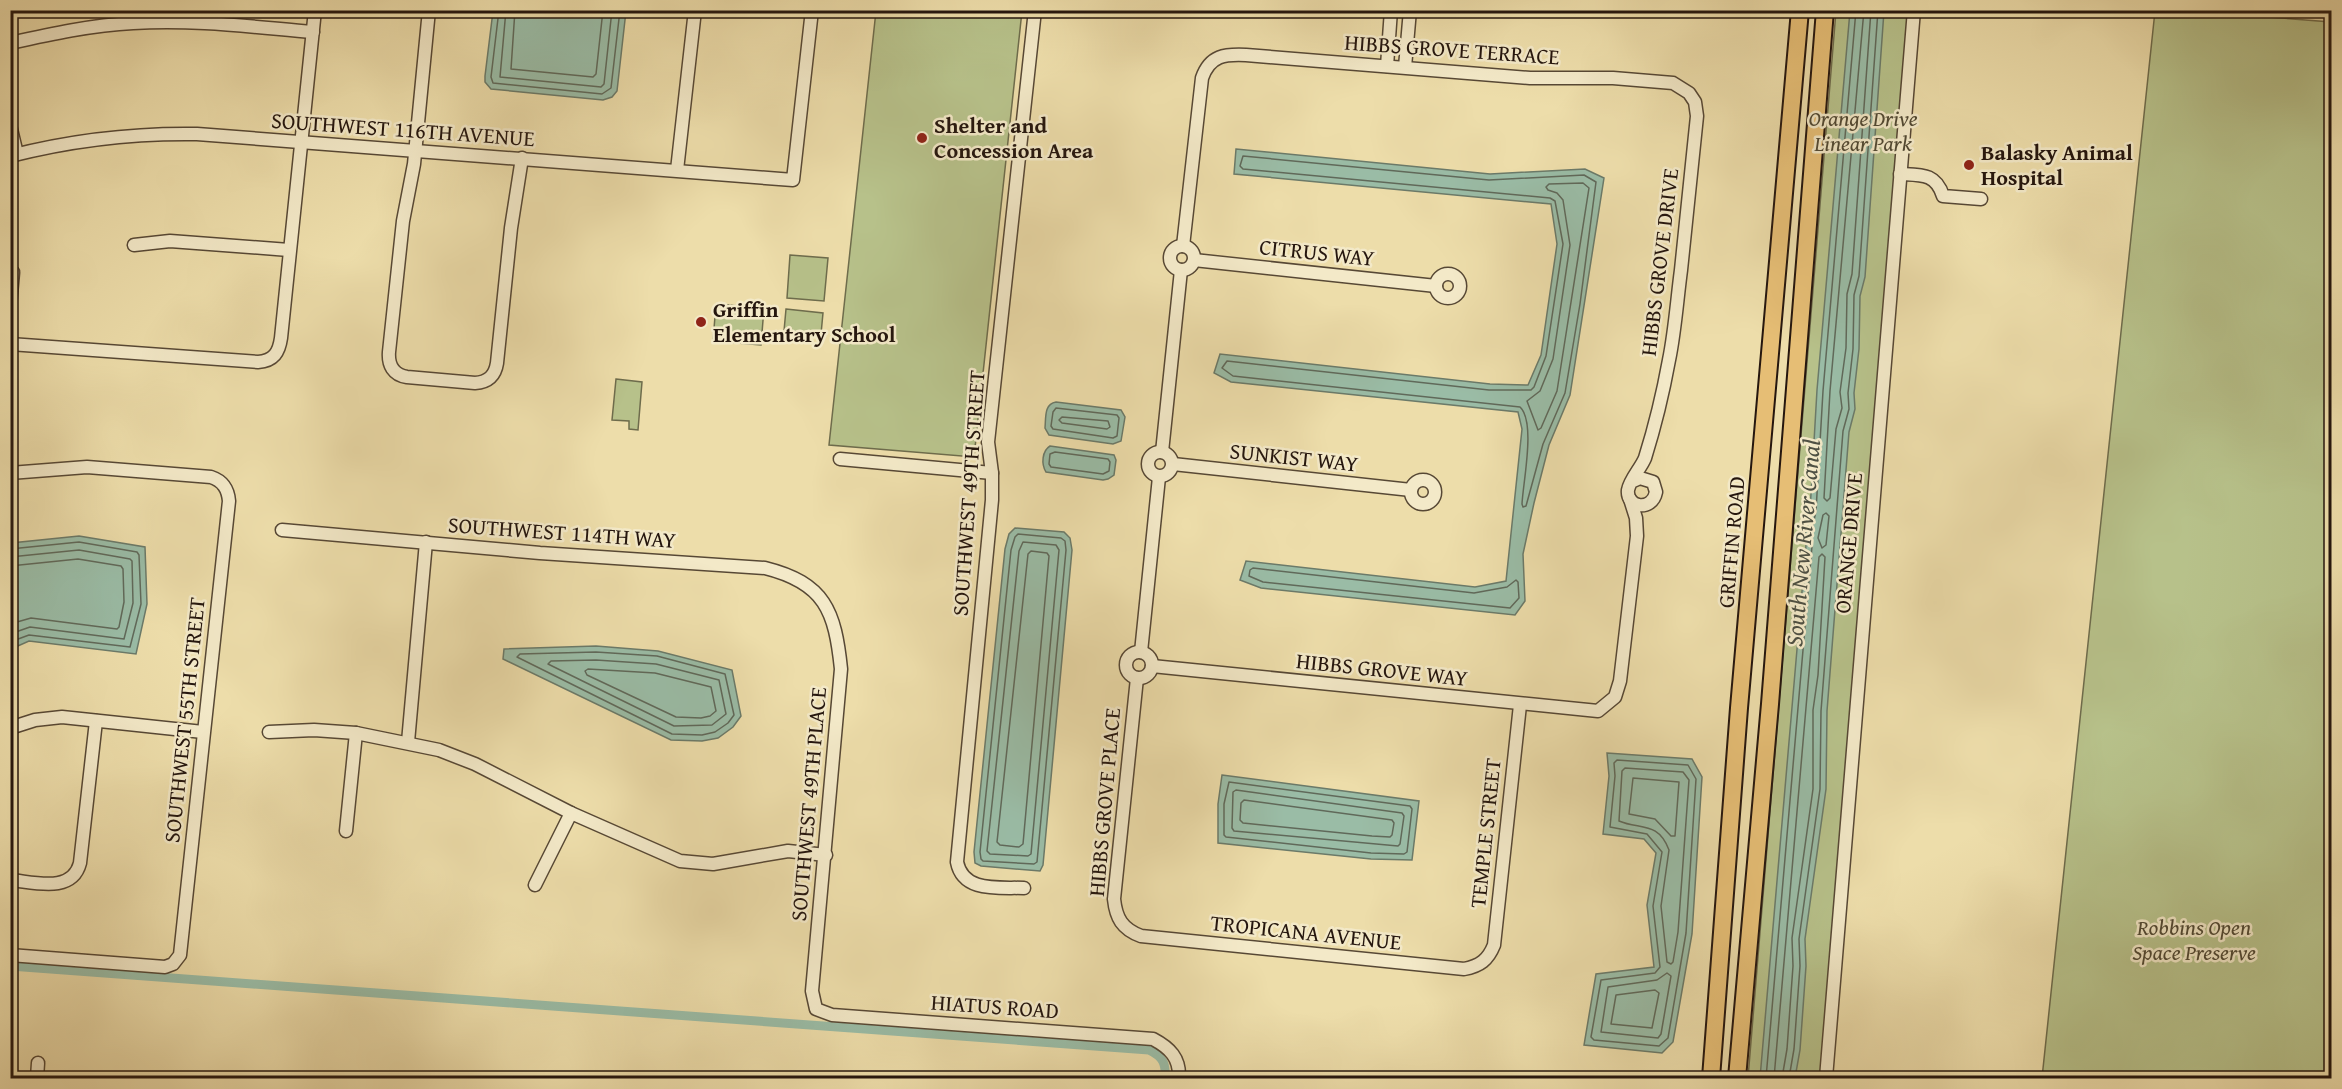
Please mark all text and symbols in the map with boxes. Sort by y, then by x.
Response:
street label: HIBBS GROVE TERRACE [1343,26,1561,72]
park label: Orange Drive Linear Park [1808,102,1918,159]
street label: SOUTHWEST 116TH AVENUE [270,104,536,154]
place label: Shelter and Concession Area [934,109,1094,166]
marker: Shelter and Concession Area [915,131,929,145]
place label: Balasky Animal Hospital [1981,136,2133,193]
marker: Balasky Animal Hospital [1962,158,1976,172]
street label: HIBBS GROVE DRIVE [1632,166,1686,358]
street label: CITRUS WAY [1258,230,1376,274]
place label: Griffin Elementary School [713,293,896,350]
marker: Griffin Elementary School [694,315,708,329]
street label: SOUTHWEST 49TH STREET [943,369,993,617]
street label: SUNKIST WAY [1228,434,1360,480]
water label: South New River Canal [1776,438,1829,648]
street label: ORANGE DRIVE [1826,471,1870,615]
street label: GRIFFIN ROAD [1709,475,1753,609]
street label: SOUTHWEST 114TH WAY [447,508,677,556]
street label: SOUTHWEST 55TH STREET [155,596,213,844]
street label: HIBBS GROVE WAY [1295,644,1469,694]
street label: SOUTHWEST 49TH PLACE [782,686,834,922]
street label: HIBBS GROVE PLACE [1080,706,1128,898]
street label: TEMPLE STREET [1461,757,1509,909]
street label: TROPICANA AVENUE [1209,906,1403,958]
park label: Robbins Open Space Preserve [2132,911,2256,968]
street label: HIATUS ROAD [930,986,1060,1026]

